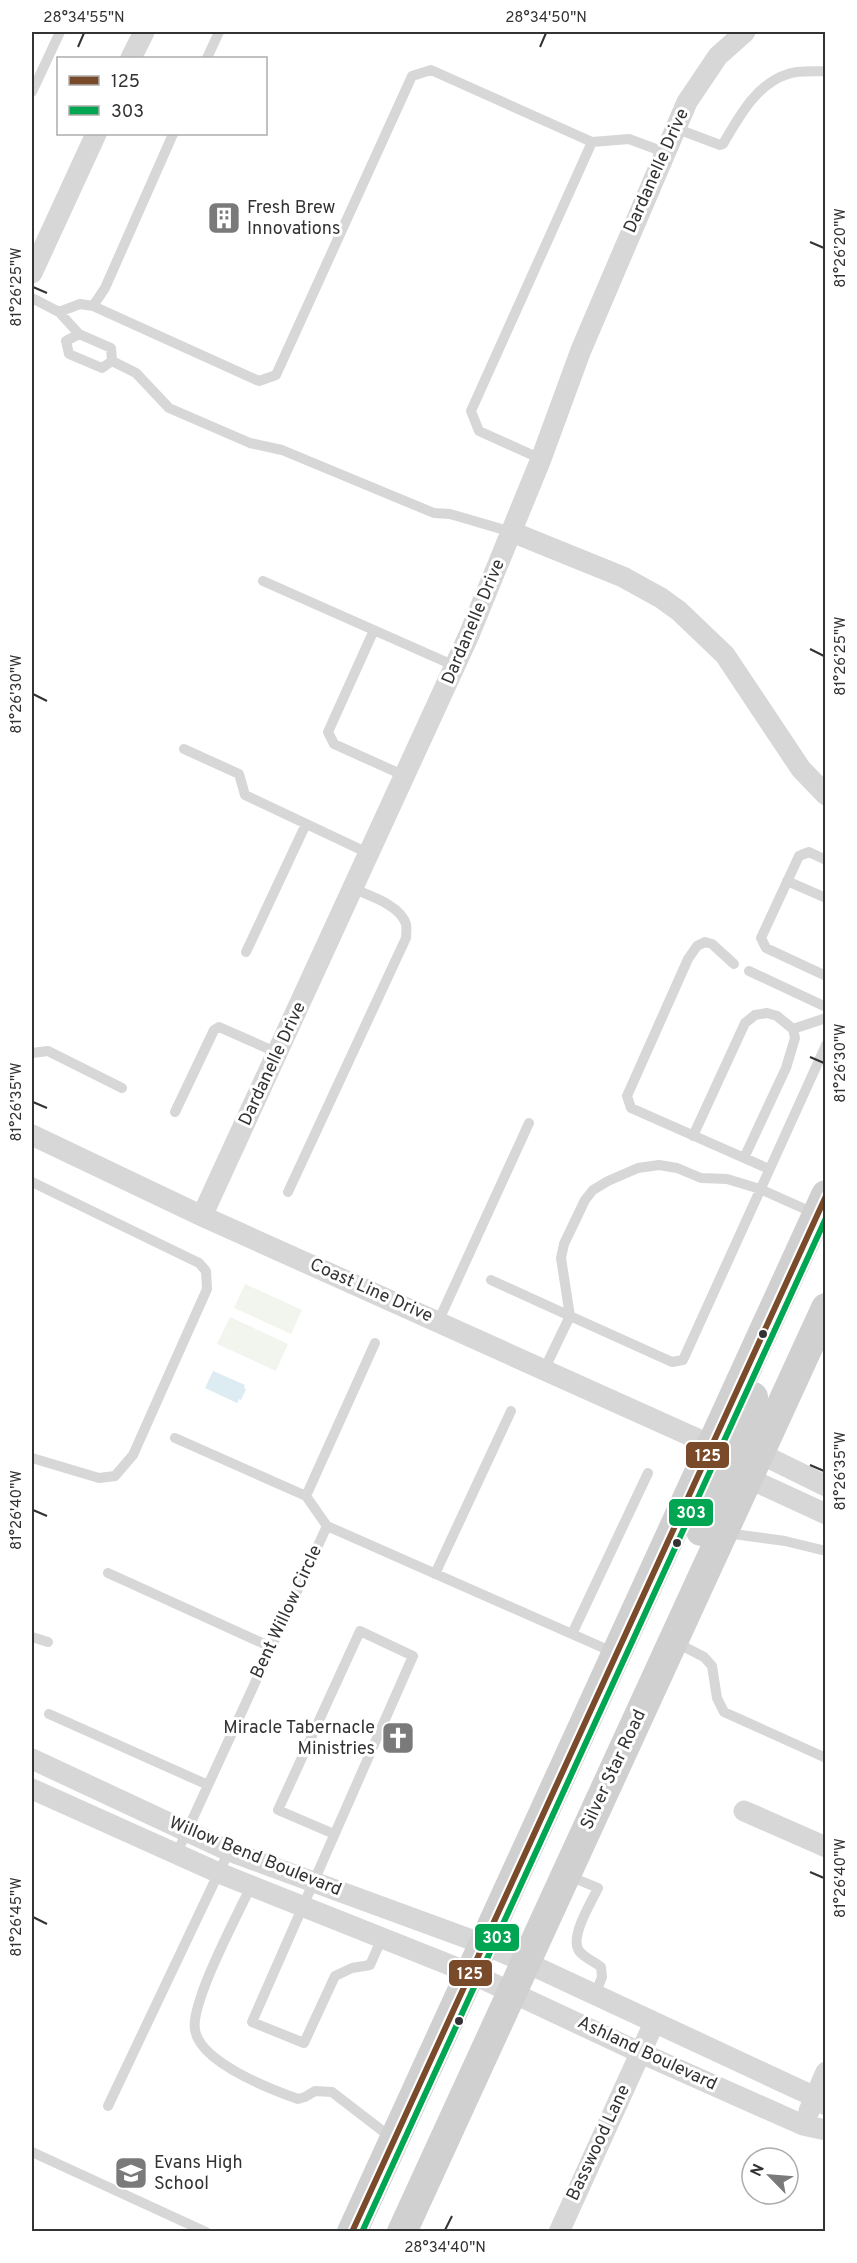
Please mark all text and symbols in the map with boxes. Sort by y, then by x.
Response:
text: 28°34'55"N [43,9,125,28]
text: 28°34'50"N [505,9,587,28]
legend [57,57,267,135]
text: 125 [111,71,140,94]
text: 303 [111,101,144,124]
street label: Dardanelle Drive [619,105,695,237]
place label: Fresh Brew Innovations [247,197,340,241]
building icon: Fresh Brew Innovations [206,200,242,236]
text: 81°26'20"W [832,208,851,288]
text: 81°26'25"W [8,247,27,327]
street label: Dardanelle Drive [437,556,511,688]
text: 81°26'25"W [832,616,851,696]
text: 81°26'30"W [8,654,27,734]
street label: Dardanelle Drive [234,998,312,1130]
text: 81°26'30"W [832,1023,851,1103]
text: 81°26'35"W [8,1062,27,1142]
street label: Coast Line Drive [306,1254,436,1328]
unlabelled marker [757,1328,769,1340]
text: 81°26'35"W [832,1431,851,1511]
line badge: 125 [685,1441,730,1469]
text: 125 [695,1447,721,1467]
text: 81°26'40"W [8,1470,27,1550]
line badge: 303 [668,1498,714,1527]
text: 303 [676,1504,706,1524]
unlabelled marker [671,1537,683,1549]
street label: Bent Willow Circle [246,1542,328,1682]
street label: Silver Star Road [576,1706,652,1834]
place label: Miracle Tabernacle Ministries [223,1717,375,1761]
church icon: Miracle Tabernacle Ministries [380,1720,416,1756]
street label: Willow Bend Boulevard [165,1812,345,1902]
text: 81°26'40"W [832,1838,851,1918]
text: 81°26'45"W [8,1877,27,1957]
line badge: 303 [474,1923,520,1952]
text: 303 [482,1929,512,1949]
line badge: 125 [448,1959,493,1987]
text: 125 [457,1965,483,1985]
street label: Ashland Boulevard [574,2012,720,2096]
unlabelled marker [453,2015,465,2027]
street label: Basswood Lane [562,2081,636,2205]
north arrow [740,2146,800,2206]
place label: Evans High School [154,2152,243,2196]
school or university icon: Evans High School [113,2155,149,2191]
text: N [747,2161,770,2180]
text: 28°34'40"N [404,2239,486,2258]

